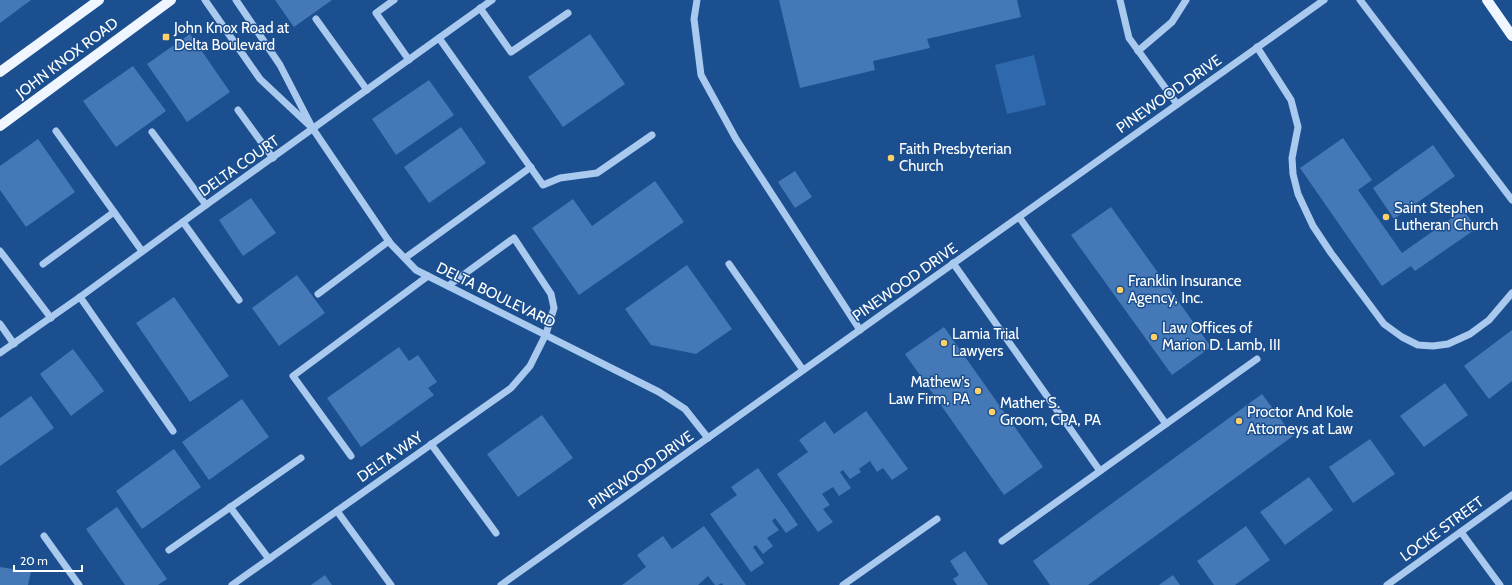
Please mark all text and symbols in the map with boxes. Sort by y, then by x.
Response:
street label: JOHN KNOX ROAD [12,14,122,103]
place label: John Knox Road at Delta Boulevard [173,19,289,54]
marker: John Knox Road at Delta Boulevard [161,32,171,42]
street label: PINEWOOD DRIVE [1113,51,1225,137]
street label: DELTA COURT [195,132,283,200]
place label: Faith Presbyterian Church [899,140,1012,175]
marker: Faith Presbyterian Church [886,153,896,163]
place label: Saint Stephen Lutheran Church [1394,199,1498,234]
marker: Saint Stephen Lutheran Church [1381,212,1391,222]
street label: PINEWOOD DRIVE [849,239,961,325]
street label: DELTA BOULEVARD [433,258,559,332]
place label: Franklin Insurance Agency, Inc. [1128,272,1242,307]
marker: Franklin Insurance Agency, Inc. [1115,285,1125,295]
place label: Law Offices of Marion D. Lamb, III [1162,319,1281,354]
place label: Lamia Trial Lawyers [952,325,1019,360]
marker: Law Offices of Marion D. Lamb, III [1149,332,1159,342]
marker: Lamia Trial Lawyers [939,338,949,348]
place label: Mathew's Law Firm, PA [889,373,971,408]
marker: Mathew's Law Firm, PA [973,386,983,396]
place label: Mather S. Groom, CPA, PA [1000,394,1102,429]
place label: Proctor And Kole Attorneys at Law [1247,403,1353,438]
marker: Mather S. Groom, CPA, PA [987,407,997,417]
marker: Proctor And Kole Attorneys at Law [1234,416,1244,426]
street label: PINEWOOD DRIVE [585,427,697,513]
street label: DELTA WAY [354,428,427,486]
street label: LOCKE STREET [1397,493,1487,565]
scale bar [14,547,82,573]
text: 20 m [20,553,48,568]

